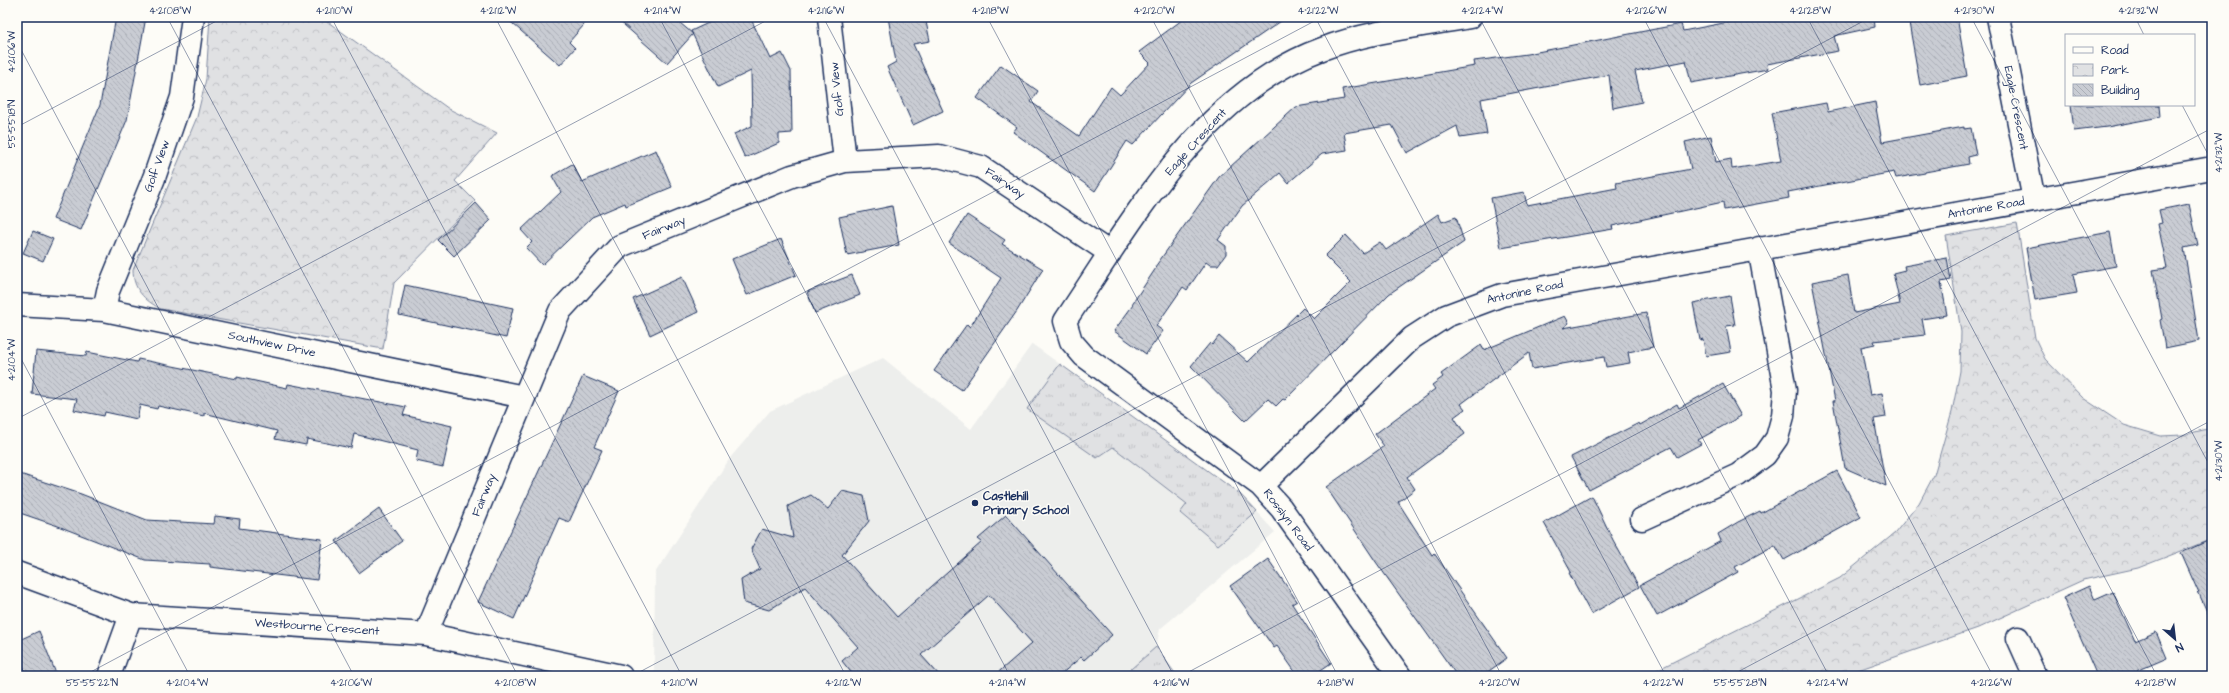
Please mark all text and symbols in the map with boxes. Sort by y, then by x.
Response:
text: 4°21'08"W [149,4,192,18]
text: 4°21'10"W [316,4,353,18]
text: 4°21'12"W [480,4,517,18]
text: 4°21'14"W [643,4,681,18]
text: 4°21'16"W [808,4,845,18]
text: 4°21'18"W [971,4,1009,18]
text: 4°21'20"W [1133,4,1175,18]
text: 4°21'22"W [1298,4,1339,18]
text: 4°21'24"W [1461,4,1504,18]
text: 4°21'26"W [1625,4,1667,18]
text: 4°21'28"W [1789,4,1831,18]
text: 4°21'30"W [1954,4,1995,18]
text: 4°21'32"W [2118,4,2159,18]
text: 4°21'06"W [5,30,19,73]
legend [2065,34,2195,106]
text: Road [2101,42,2129,59]
street label: Golf View [826,61,848,117]
text: Park [2101,62,2129,79]
street label: Eagle Crescent [1999,65,2032,152]
text: Building [2101,82,2139,100]
text: 55°55'18"N [5,100,19,148]
street label: Eagle Crescent [1161,105,1232,180]
text: 4°21'32"W [2212,132,2226,173]
street label: Golf View [140,137,174,194]
street label: Fairway [981,163,1029,204]
street label: Antonine Road [1946,193,2026,223]
street label: Fairway [640,211,689,245]
street label: Antonine Road [1485,276,1565,308]
street label: Southview Drive [227,326,318,362]
text: 4°21'04"W [5,338,19,381]
text: 4°21'30"W [2212,440,2226,481]
street label: Fairway [468,470,501,520]
street label: Rosslyn Road [1258,485,1317,555]
place label: Castlehill Primary School [983,488,1069,520]
marker: Castlehill Primary School [970,498,980,508]
street label: Westbourne Crescent [254,614,380,640]
north arrow [2155,619,2195,659]
text: N [2173,639,2186,656]
text: 55°55'22"N [66,676,118,690]
text: 4°21'04"W [166,676,209,690]
text: 4°21'06"W [330,676,373,690]
text: 4°21'08"W [494,676,537,690]
text: 4°21'10"W [661,676,698,690]
text: 4°21'12"W [825,676,862,690]
text: 4°21'14"W [988,676,1026,690]
text: 4°21'16"W [1153,676,1190,690]
text: 4°21'18"W [1316,676,1354,690]
text: 4°21'20"W [1478,676,1520,690]
text: 4°21'22"W [1643,676,1684,690]
text: 55°55'28"N [1714,676,1766,690]
text: 4°21'24"W [1806,676,1849,690]
text: 4°21'26"W [1970,676,2012,690]
text: 4°21'28"W [2134,676,2176,690]

